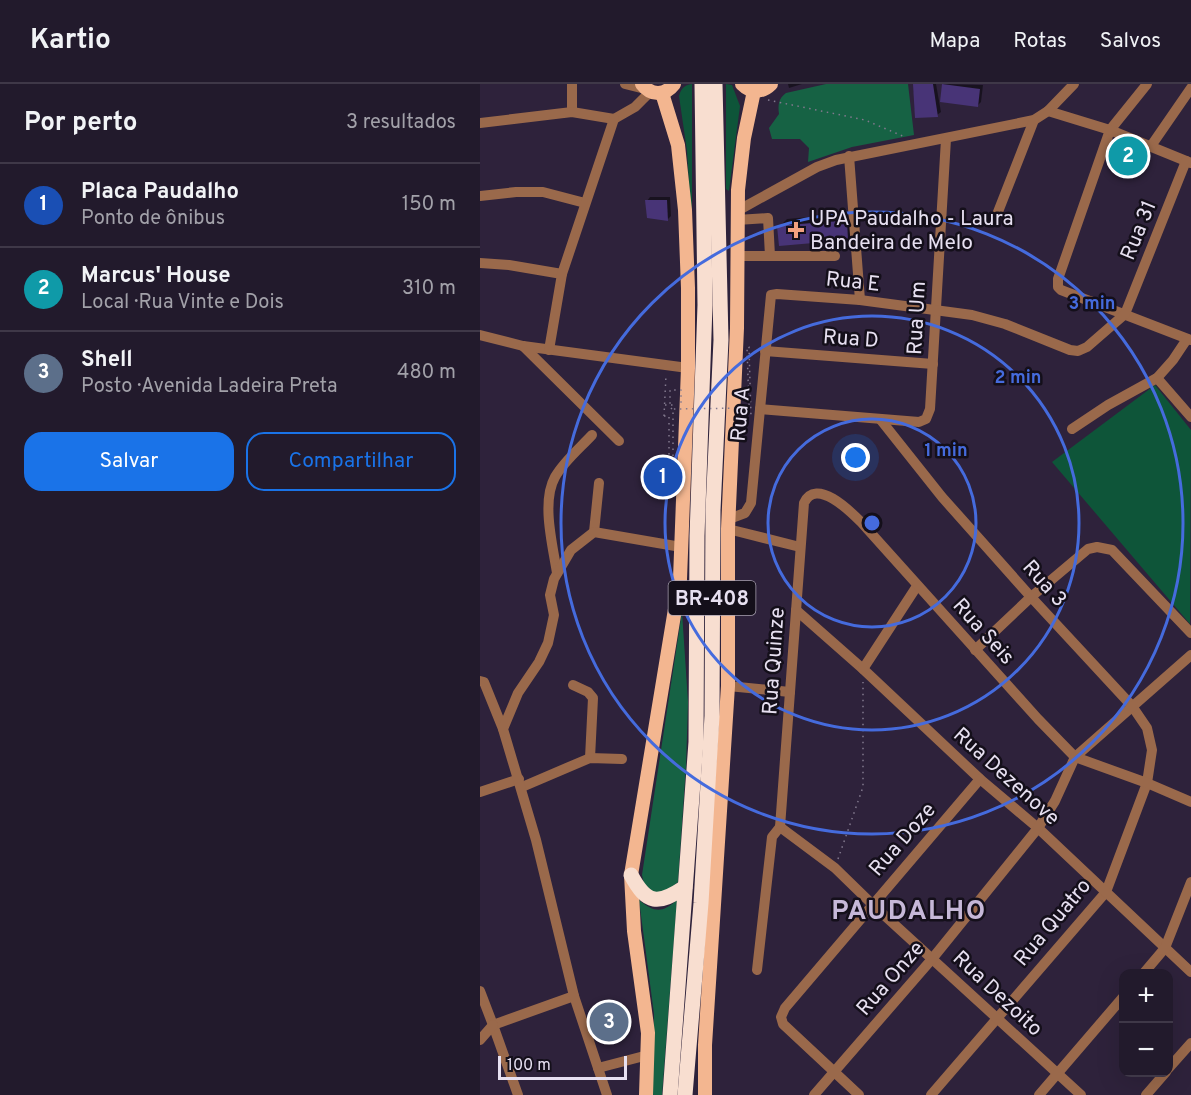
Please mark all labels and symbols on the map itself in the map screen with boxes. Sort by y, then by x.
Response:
pin: 2 [1108,134,1148,178]
street label: Rua 31 [1115,197,1164,264]
place label: UPA Paudalho - Laura Bandeira de Melo [810,206,1013,257]
marker: UPA Paudalho - Laura Bandeira de Melo [787,221,805,239]
street label: Rua E [824,266,881,299]
street label: Rua Um [902,280,933,356]
text: 3 min [1069,293,1115,316]
street label: Rua D [822,324,880,355]
text: 2 min [994,367,1042,390]
street label: Rua A [726,386,757,443]
text: 1 min [924,440,968,463]
your location [841,443,870,472]
pin: 1 [644,454,682,500]
centre of rings [862,513,882,533]
street label: Rua 3 [1016,555,1072,613]
road number: BR-408 [668,581,756,615]
street label: Rua Seis [946,593,1020,671]
street label: Rua Quinze [757,606,792,716]
street label: Rua Dezenove [947,722,1065,832]
street label: Rua Doze [864,798,942,882]
street label: Rua Quatro [1009,874,1098,972]
district label: PAUDALHO [831,895,987,929]
street label: Rua Onze [851,936,931,1022]
street label: Rua Dezoito [946,945,1048,1043]
pin: 3 [590,1000,628,1044]
scale bar [498,1053,627,1080]

